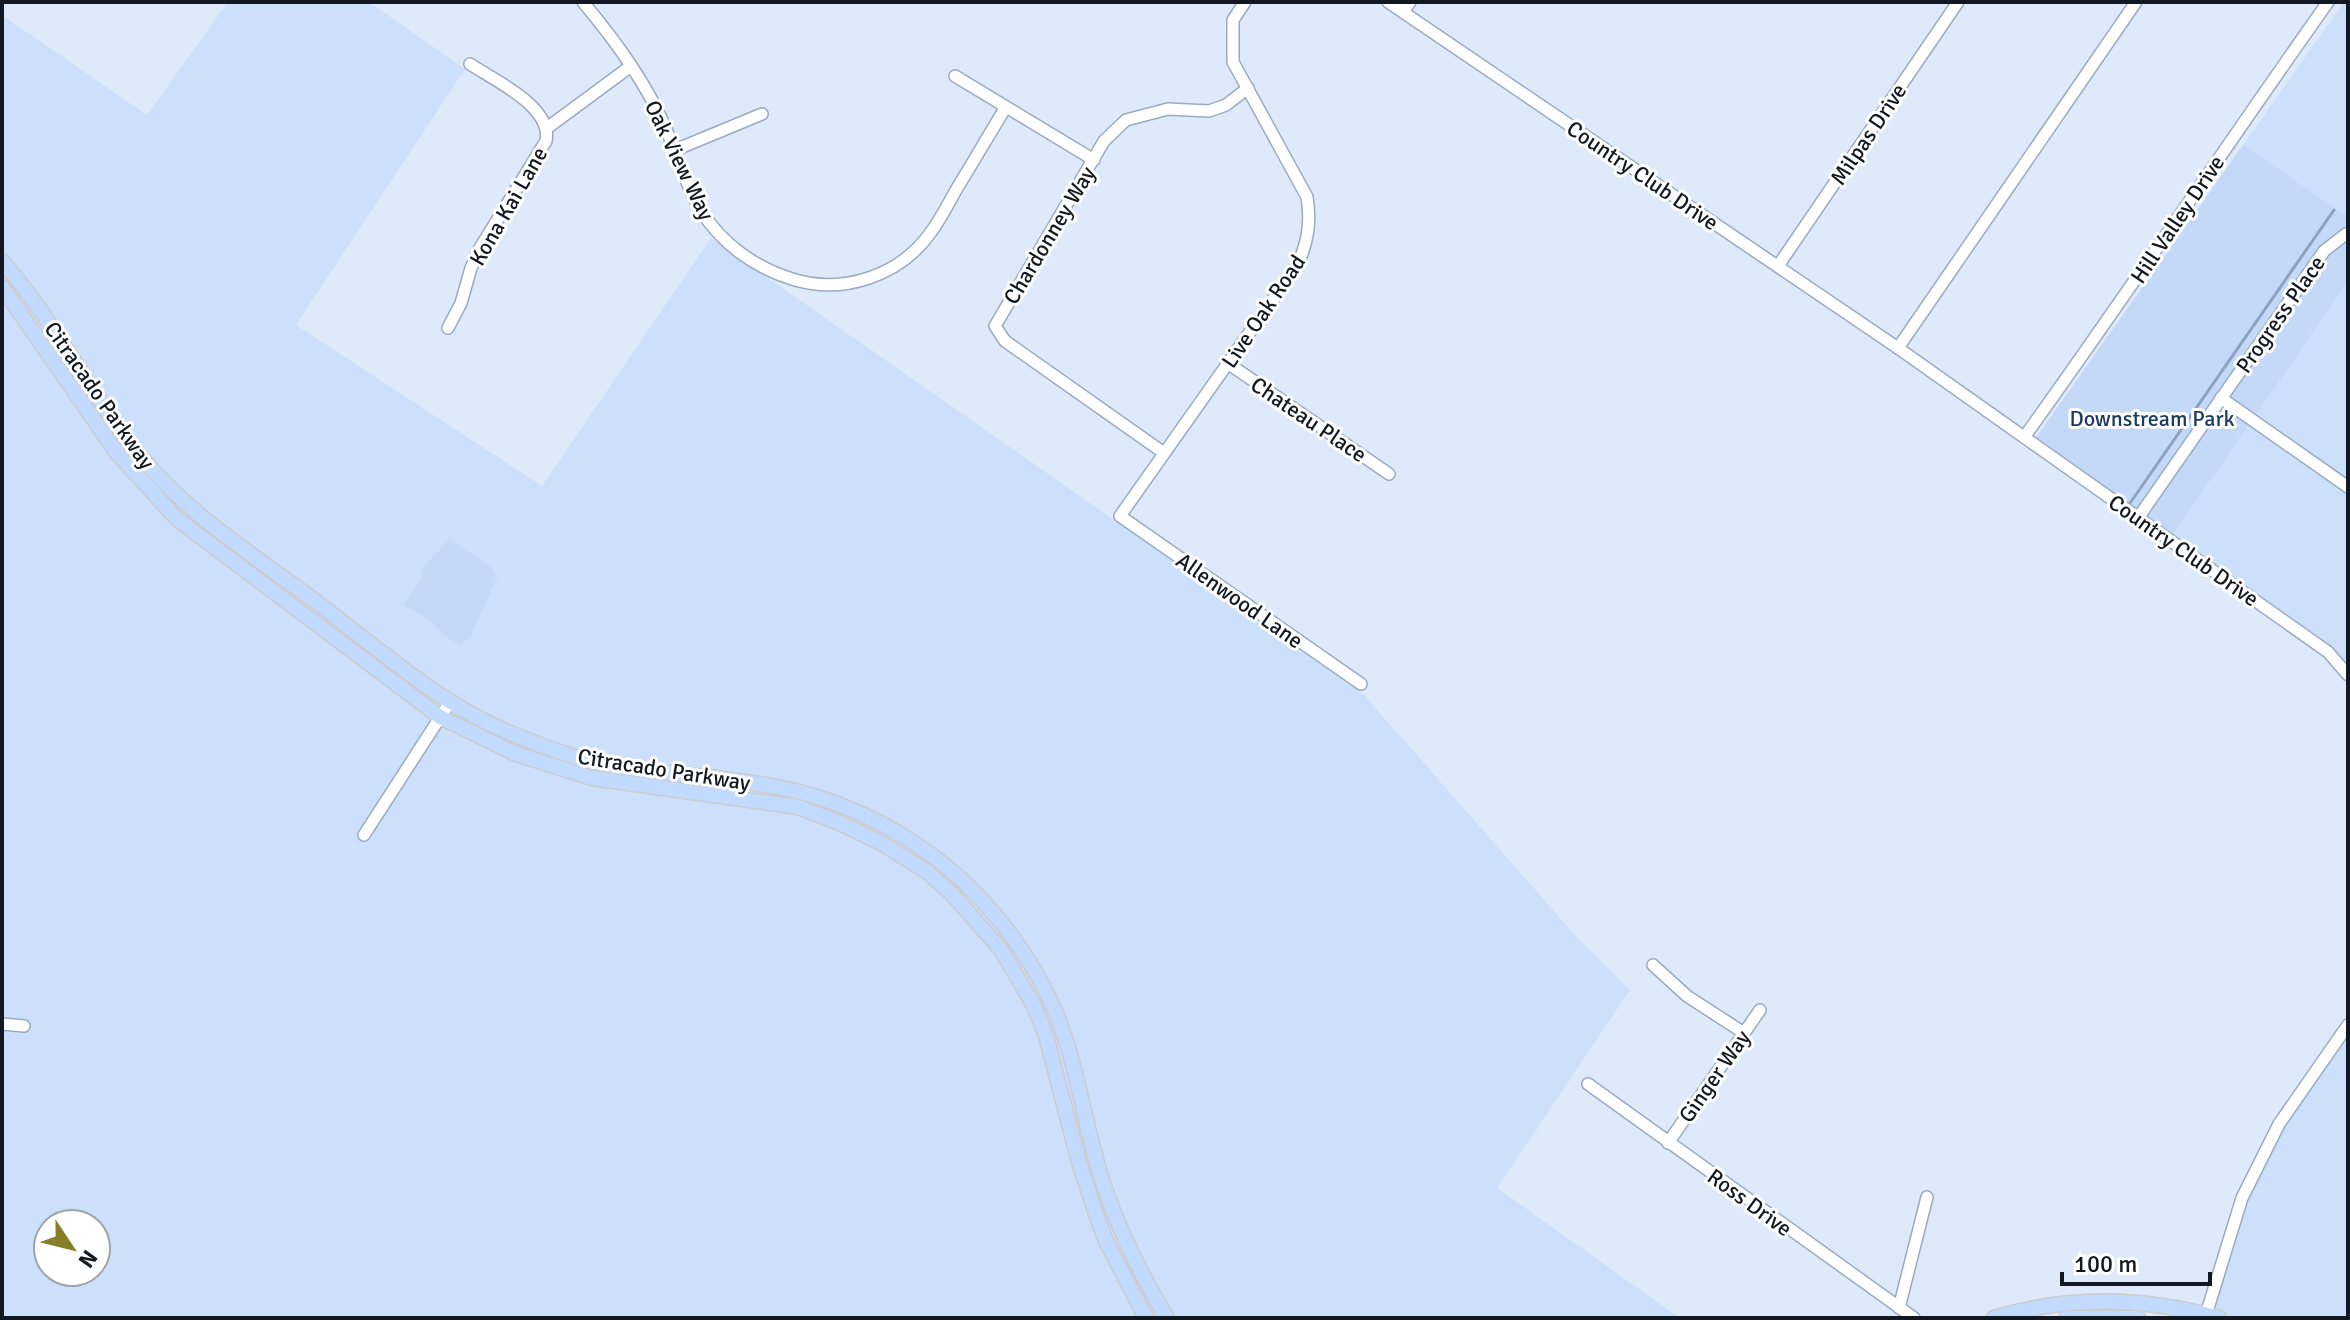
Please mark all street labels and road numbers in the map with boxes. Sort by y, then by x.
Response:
street label: Milpas Drive [1825,78,1912,190]
street label: Oak View Way [639,96,721,225]
street label: Country Club Drive [1562,115,1724,236]
street label: Kona Kai Lane [464,142,553,270]
street label: Hill Valley Drive [2125,150,2230,289]
street label: Chardonney Way [998,161,1102,309]
street label: Live Oak Road [1216,250,1311,373]
street label: Progress Place [2230,250,2331,378]
street label: Citracado Parkway [39,316,161,475]
street label: Chateau Place [1246,371,1372,468]
street label: Country Club Drive [2103,489,2264,612]
street label: Allenwood Lane [1171,547,1308,654]
street label: Citracado Parkway [576,743,753,797]
street label: Ginger Way [1673,1024,1756,1128]
street label: Ross Drive [1702,1163,1797,1242]

